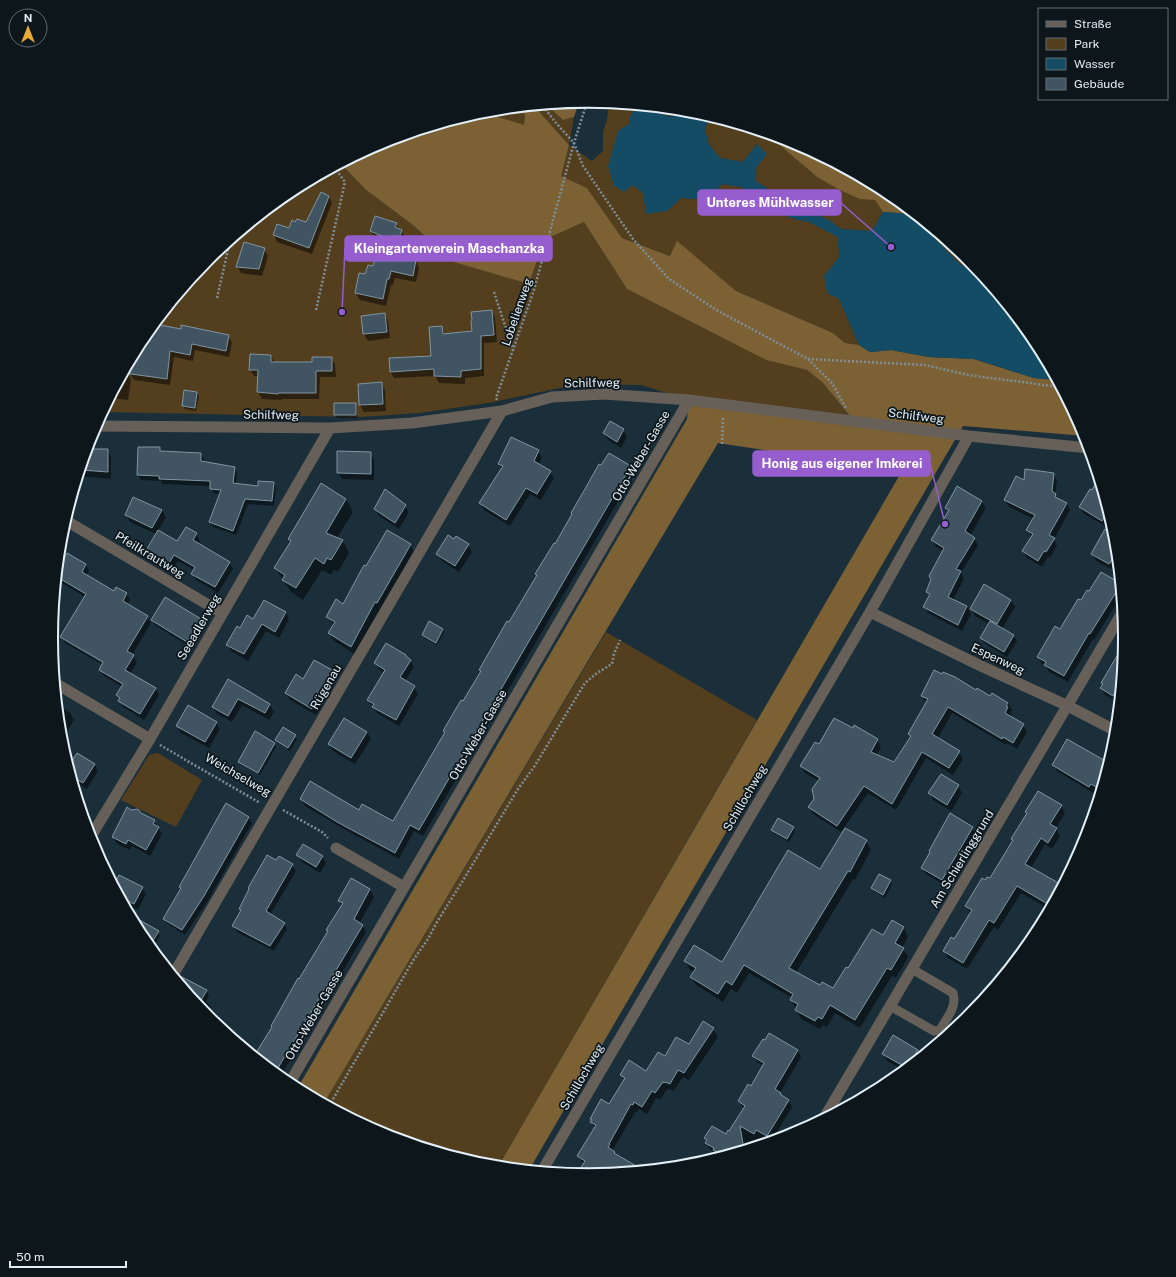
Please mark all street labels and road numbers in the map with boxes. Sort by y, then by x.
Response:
street label: Lobelienweg [499,276,535,348]
street label: Schilfweg [564,376,620,390]
street label: Schilfweg [887,406,945,426]
street label: Schilfweg [243,408,299,422]
street label: Otto-Weber-Gasse [609,408,673,504]
street label: Pfeilkrautweg [113,529,187,581]
street label: Seeadlerweg [174,592,224,662]
street label: Espenweg [969,640,1027,678]
street label: Rügenau [308,662,344,712]
street label: Otto-Weber-Gasse [446,687,510,783]
street label: Weichselweg [203,751,273,799]
street label: Schillochweg [720,762,770,834]
street label: Am Schierlinggrund [927,807,997,911]
street label: Otto-Weber-Gasse [282,967,346,1063]
street label: Schillochweg [557,1041,607,1113]

